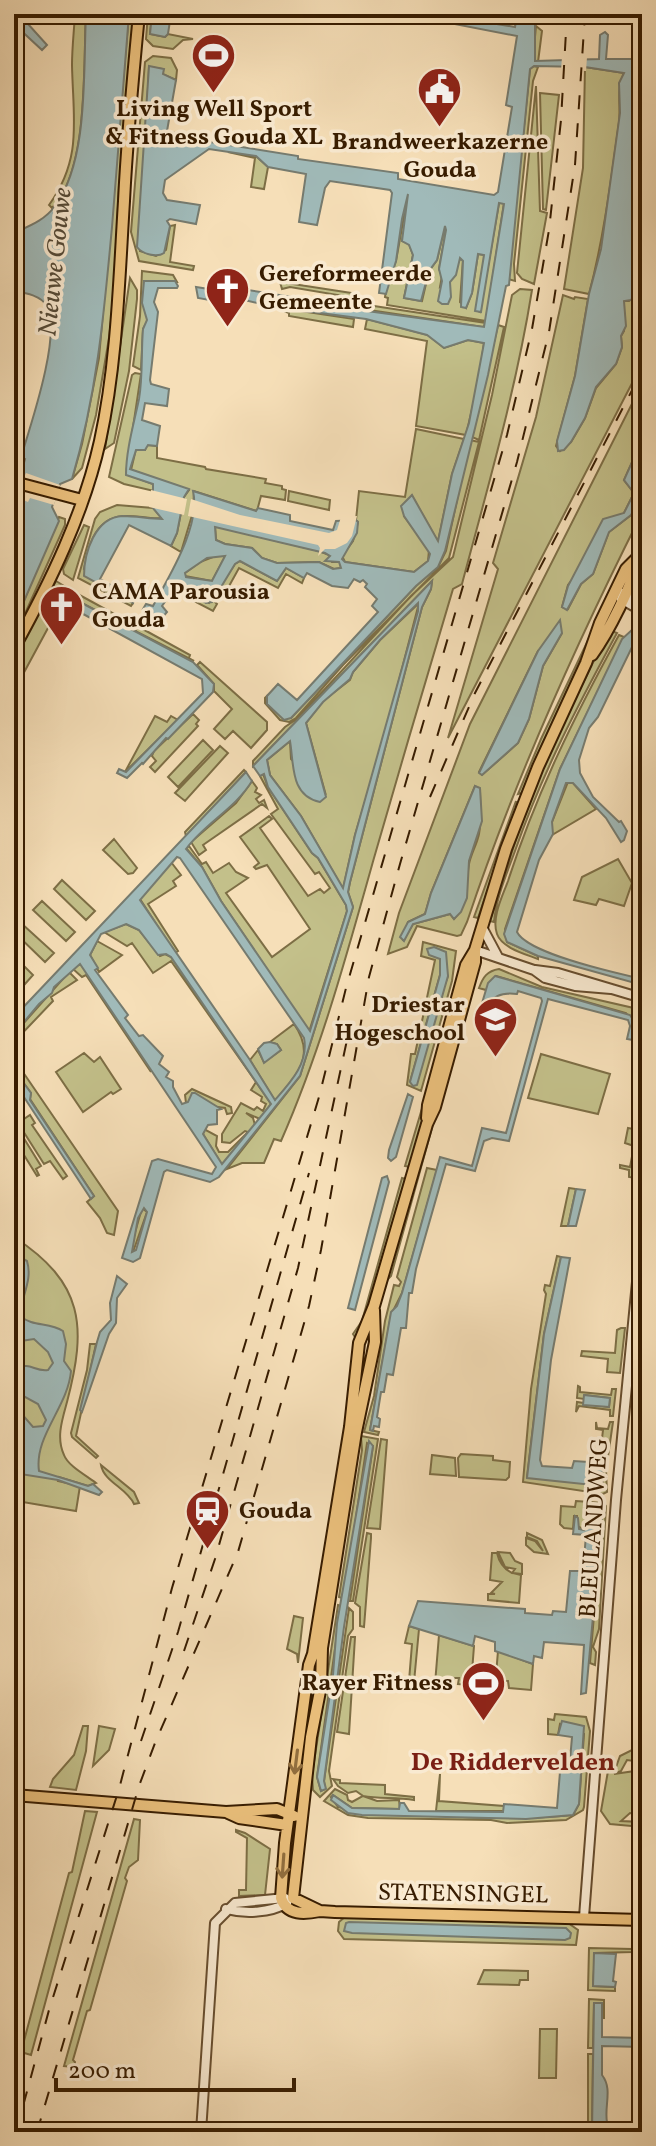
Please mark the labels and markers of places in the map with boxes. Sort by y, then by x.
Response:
sports icon: Living Well Sport & Fitness Gouda XL [190,32,238,95]
public building icon: Brandweerkazerne Gouda [416,65,464,128]
place label: Living Well Sport & Fitness Gouda XL [105,93,324,155]
place label: Brandweerkazerne Gouda [332,126,548,188]
place label: Gereformeerde Gemeente [259,258,432,320]
church icon: Gereformeerde Gemeente [204,265,252,328]
place label: CAMA Parousia Gouda [92,576,270,638]
church icon: CAMA Parousia Gouda [37,583,85,646]
place label: Driestar Hogeschool [334,989,465,1051]
school or university icon: Driestar Hogeschool [472,996,520,1059]
station icon: Gouda [184,1488,232,1551]
place label: Gouda [239,1495,312,1529]
sports icon: Rayer Fitness [460,1660,508,1723]
place label: Rayer Fitness [302,1667,453,1701]

